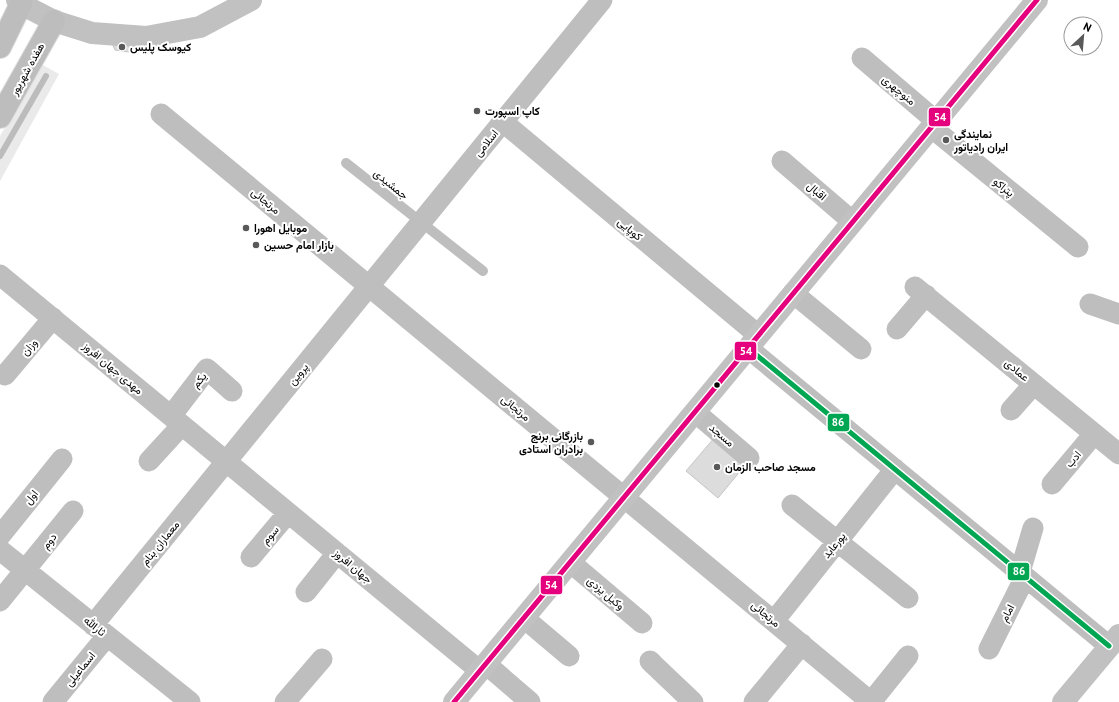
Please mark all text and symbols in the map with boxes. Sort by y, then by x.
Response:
north arrow [1063,16,1103,56]
text: N [1081,19,1094,35]
street label: هفده شهریور [6,40,47,99]
place label: کیوسک پلیس [130,40,191,55]
marker: کیوسک پلیس [117,42,127,52]
street label: منوچهری [879,72,919,109]
place label: کاپ اسپورت [485,104,540,119]
marker: کاپ اسپورت [472,106,482,116]
line badge: 54 [928,107,951,127]
text: 54 [934,110,947,124]
street label: اسلامی [471,127,501,159]
place label: نمایندگی ایران رادیاتور [953,127,1008,154]
marker: نمایندگی ایران رادیاتور [941,135,951,145]
street label: جمشیدی [371,166,411,202]
street label: پتراکو [990,174,1017,201]
street label: اقبال [804,179,830,203]
street label: مرتجائی [249,185,283,217]
street label: کوپایی [614,215,645,244]
place label: موبایل اهورا [254,221,307,235]
marker: موبایل اهورا [241,223,251,233]
place label: بازار امام حسین [264,238,334,253]
marker: بازار امام حسین [251,240,261,250]
street label: وزان [18,336,40,358]
street label: مهدی جهان افروز [79,338,146,397]
line badge: 54 [734,341,757,361]
text: 54 [740,344,753,358]
street label: عمادی [1002,356,1032,385]
street label: پروین [285,360,312,389]
street label: یکم [188,369,210,391]
unlabelled marker [712,380,722,390]
street label: مرتجائی [499,392,533,424]
line badge: 86 [827,413,850,432]
text: 86 [832,415,844,429]
street label: مسجد [707,420,737,450]
place label: بازرگانی برنج برادران استادی [519,429,583,456]
marker: بازرگانی برنج برادران استادی [586,437,596,447]
street label: ادب [1062,448,1084,470]
place label: مسجد صاحب الزمان [725,460,816,474]
marker: مسجد صاحب الزمان [712,462,722,472]
street label: اول [21,487,41,507]
street label: معماران بنام [138,518,183,569]
street label: سوم [258,523,283,548]
street label: پورعابد [819,529,850,562]
street label: دوم [38,530,60,553]
street label: جهان افروز [330,545,375,586]
line badge: 86 [1007,562,1030,581]
text: 86 [1013,564,1025,578]
street label: وکیل یزدی [584,573,628,613]
line badge: 54 [540,575,563,595]
text: 54 [545,578,558,592]
street label: مرتجائی [749,598,783,630]
street label: امام [997,602,1018,625]
street label: ثارالله [81,613,109,639]
street label: اسماعیلی [62,649,98,689]

